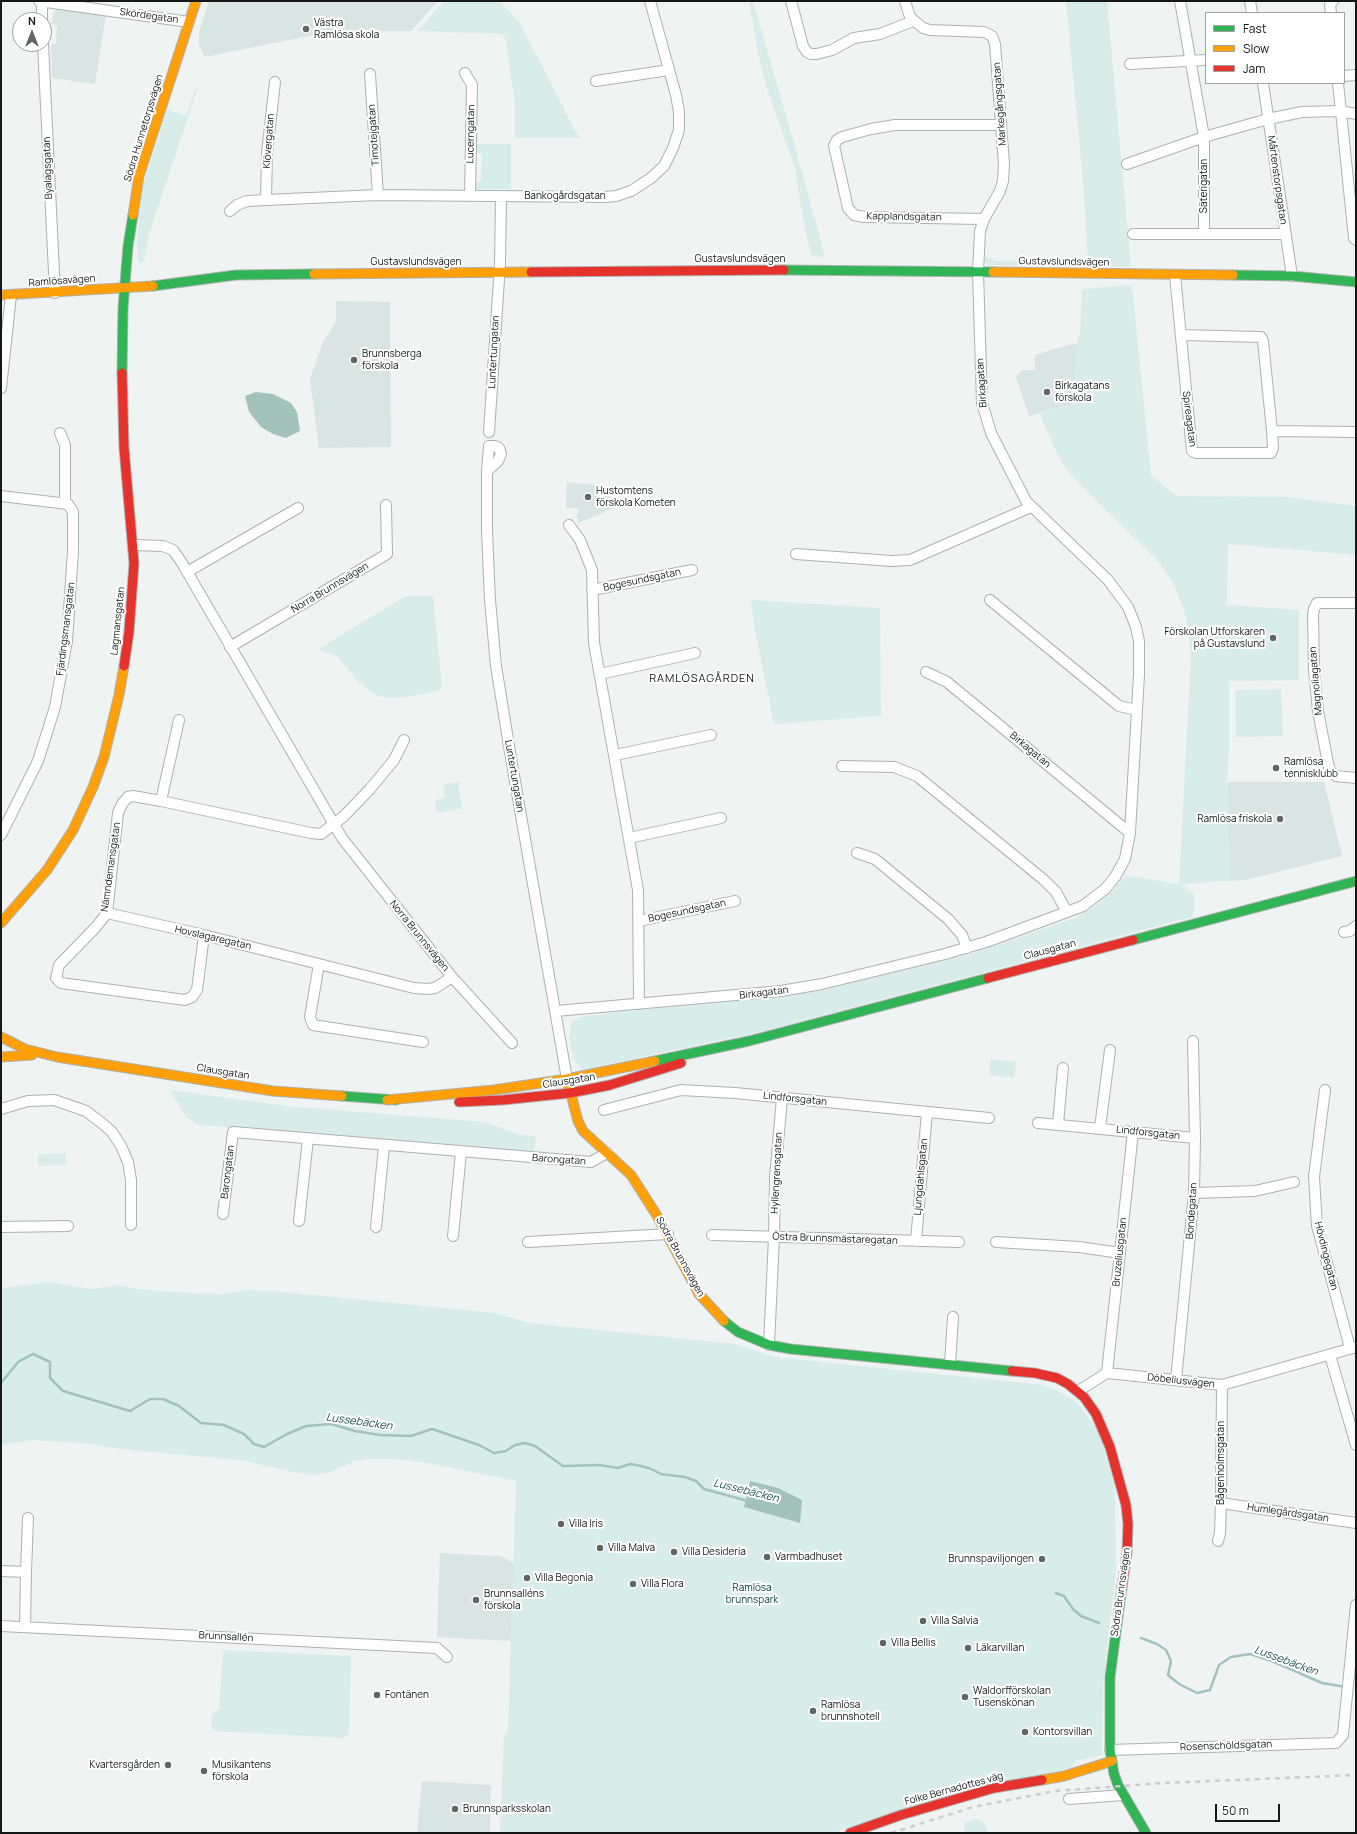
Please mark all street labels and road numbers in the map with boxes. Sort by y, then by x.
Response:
street label: Skördegatan [119,6,179,26]
street label: Markegångsgatan [991,62,1009,146]
street label: Södra Hunnetorpsvägen [122,73,166,183]
street label: Timotejgatan [366,104,382,166]
street label: Lucerngatan [464,105,478,163]
street label: Klövergatan [261,113,277,169]
street label: Mårtenstorpsgatan [1265,135,1289,225]
street label: Byalagsgatan [41,136,55,200]
street label: Säterigatan [1198,159,1210,213]
street label: Bankogårdsgatan [524,190,606,202]
street label: Kapplandsgatan [866,210,942,224]
street label: Gustavslundsvägen [695,253,785,265]
street label: Gustavslundsvägen [1019,255,1109,269]
street label: Gustavslundsvägen [371,256,461,268]
street label: Ramlösavägen [28,273,96,289]
street label: Luntertungatan [486,315,502,389]
street label: Birkagatan [974,358,990,408]
street label: Spireagatan [1180,390,1198,448]
street label: Norra Brunnsvägen [289,560,371,616]
street label: Bogesundsgatan [602,566,682,594]
street label: Fjärdingsmansgatan [54,582,78,676]
street label: Lagmansgatan [108,586,128,656]
street label: Magnoliagatan [1307,646,1325,716]
street label: Birkagatan [1007,729,1053,771]
street label: Luntertungatan [502,739,526,813]
street label: Nämndemansgatan [99,821,123,913]
street label: Bogesundsgatan [647,897,727,925]
street label: Norra Brunnsvägen [387,898,451,974]
street label: Hovslagaregatan [173,923,253,953]
street label: Clausgatan [1023,937,1077,963]
street label: Birkagatan [739,984,789,1002]
street label: Clausgatan [196,1062,250,1082]
street label: Clausgatan [542,1071,596,1091]
street label: Lindforsgatan [762,1090,828,1108]
street label: Lindforsgatan [1115,1124,1181,1142]
street label: Hyllengrensgatan [769,1132,785,1214]
street label: Ljungdahlsgatan [912,1138,930,1216]
street label: Barongatan [219,1144,237,1200]
street label: Barongatan [532,1152,586,1168]
street label: Bondegatan [1184,1182,1200,1240]
street label: Södra Brunnsvägen [653,1215,707,1299]
street label: Bruzeliusgatan [1110,1217,1130,1287]
street label: Hövdingegatan [1312,1220,1340,1292]
street label: Östra Brunnsmästaregatan [772,1231,898,1247]
street label: Döbeliusvägen [1147,1371,1215,1391]
street label: Bågenholmsgatan [1215,1421,1227,1505]
street label: Humlegårdsgatan [1246,1501,1330,1525]
street label: Södra Brunnsvägen [1109,1547,1133,1637]
street label: Brunnsallén [198,1630,254,1644]
street label: Rosenschöldsgatan [1180,1738,1272,1754]
street label: Folke Bernadottes väg [903,1770,1005,1808]

